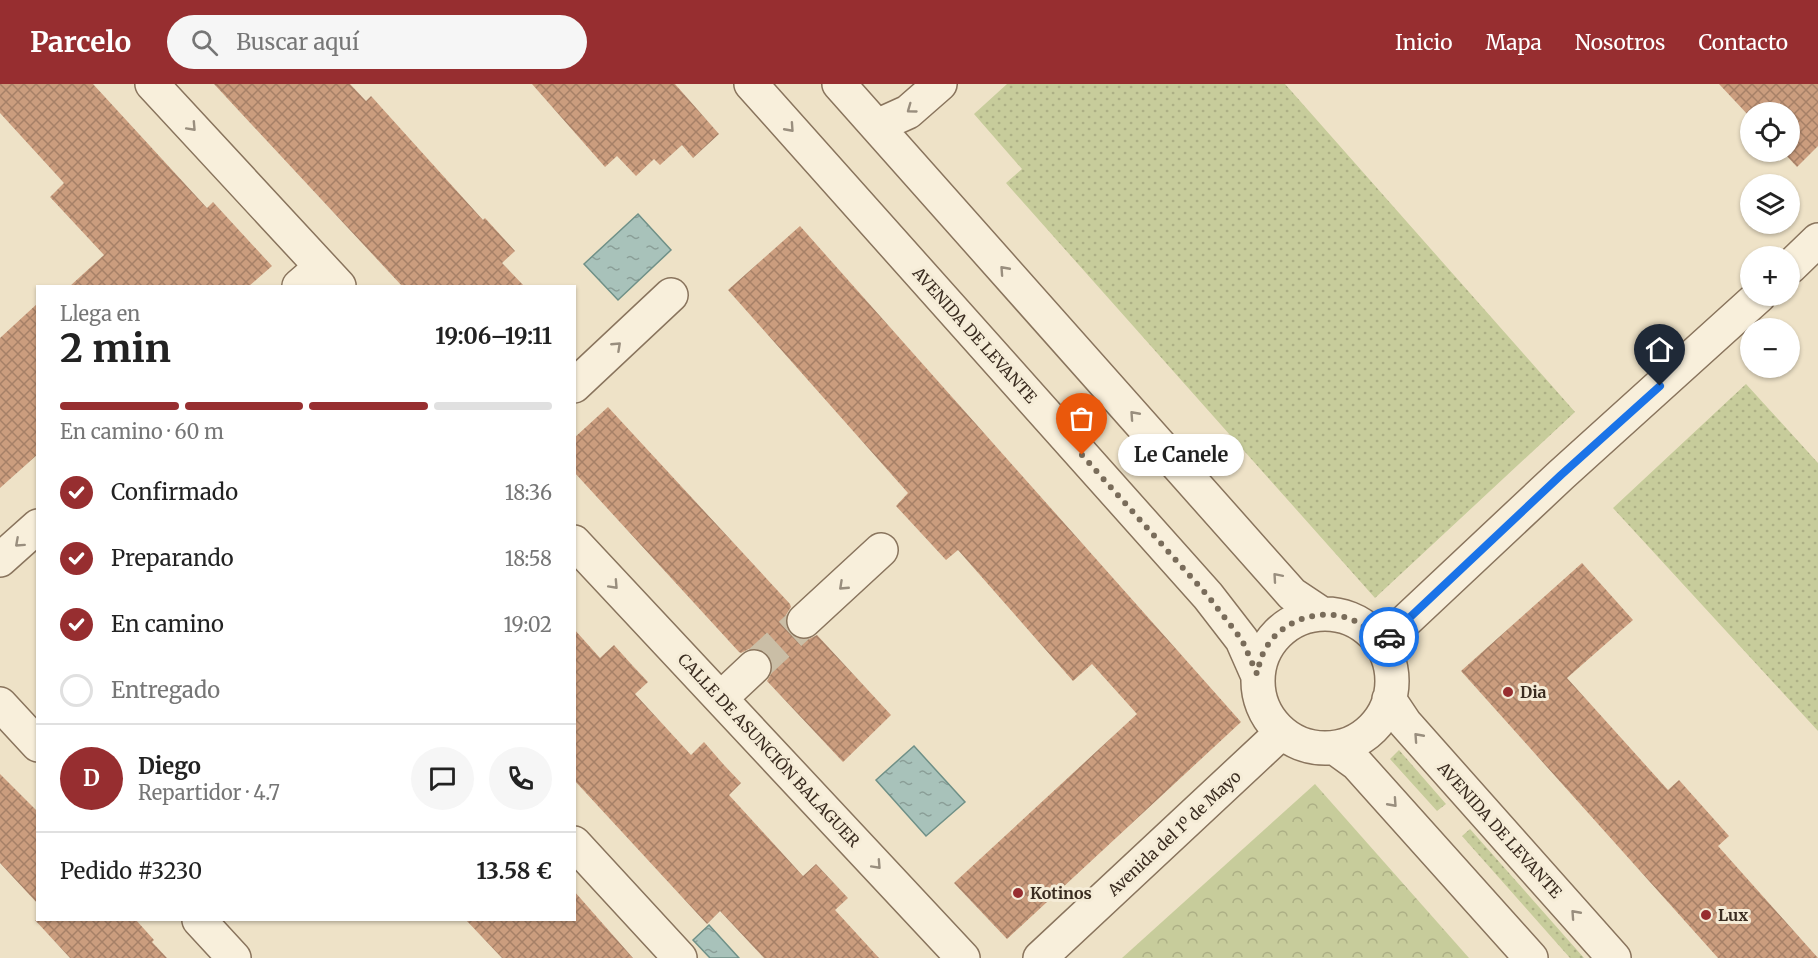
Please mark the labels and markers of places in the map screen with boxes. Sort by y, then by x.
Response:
pin [1634,324,1685,386]
pin [1056,393,1107,455]
callout: Le Canele [1118,434,1244,476]
place label: Dia [1520,682,1547,702]
marker: Dia [1501,685,1515,699]
place label: Kotinos [1030,883,1092,903]
marker: Kotinos [1011,886,1025,900]
place label: Lux [1718,905,1748,925]
marker: Lux [1699,908,1713,922]

